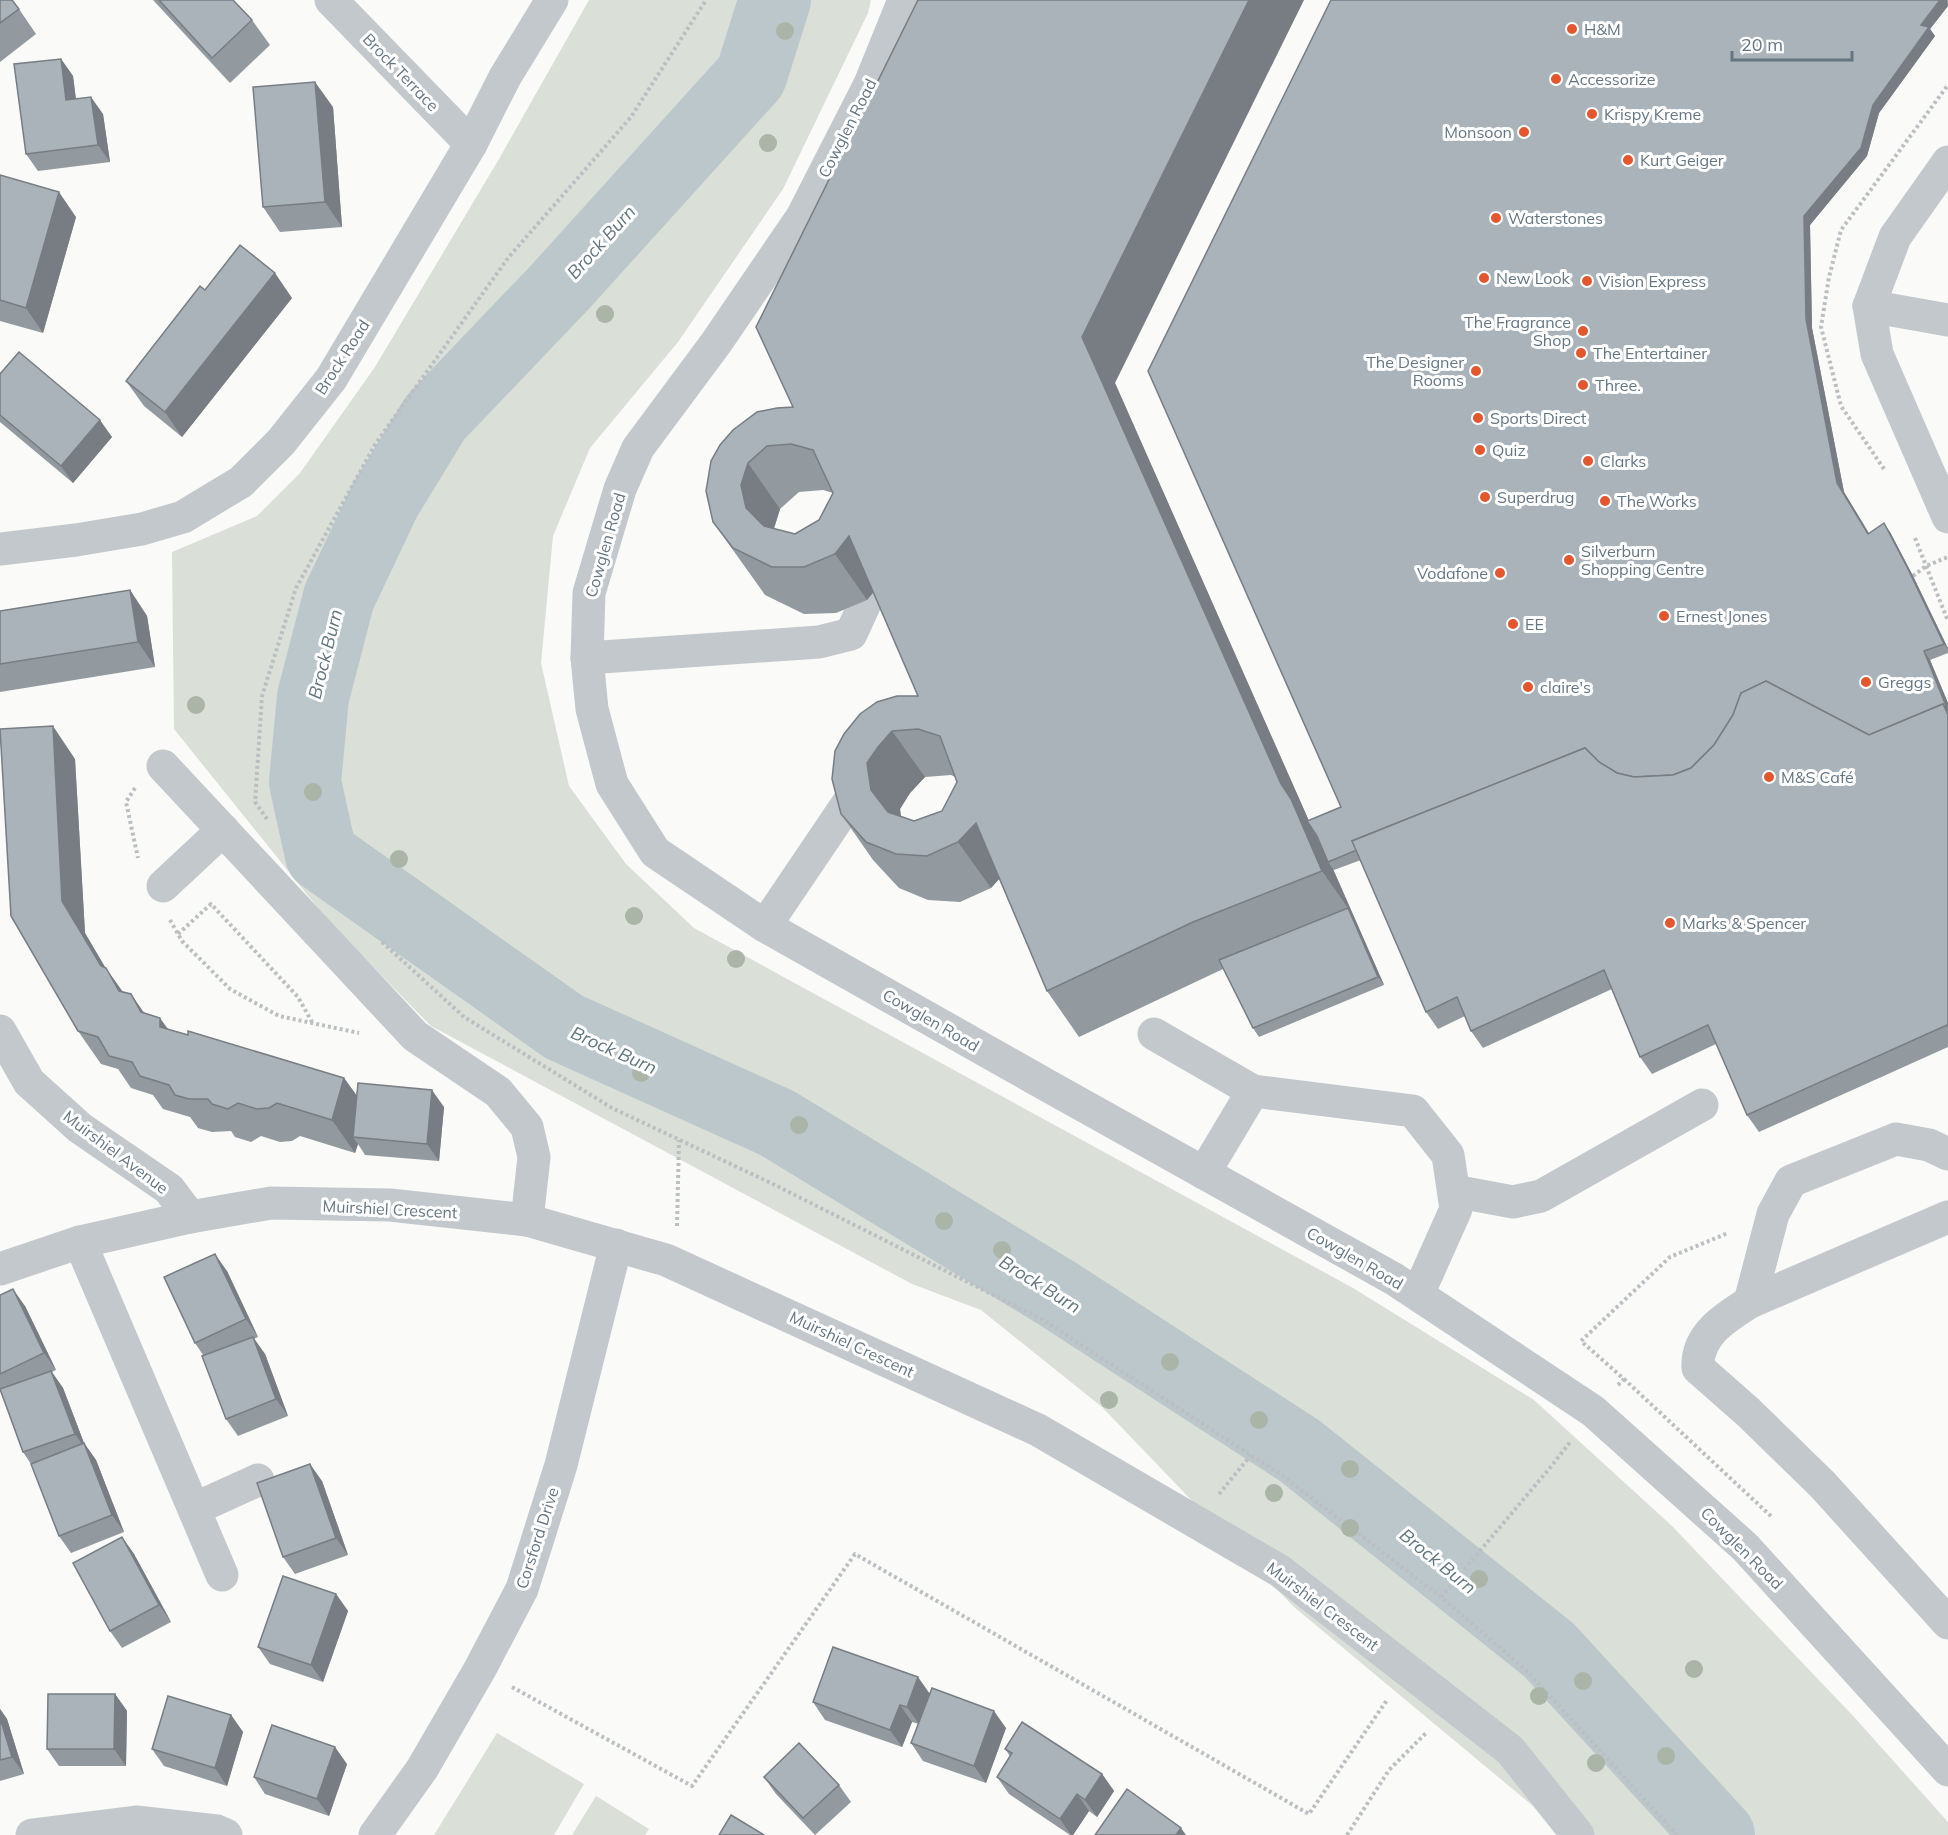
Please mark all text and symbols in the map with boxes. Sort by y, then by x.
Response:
place label: H&M [1584,19,1621,39]
marker: H&M [1565,22,1579,36]
scale bar [1732,24,1852,62]
street label: Brock Terrace [359,29,443,115]
text: 20 m [1741,33,1783,56]
place label: Accessorize [1568,69,1655,89]
marker: Accessorize [1549,72,1563,86]
street label: Cowglen Road [814,75,880,181]
place label: Krispy Kreme [1604,104,1701,124]
marker: Krispy Kreme [1585,107,1599,121]
place label: Monsoon [1444,122,1512,142]
marker: Monsoon [1517,125,1531,139]
place label: Kurt Geiger [1640,150,1724,170]
marker: Kurt Geiger [1621,153,1635,167]
water label: Brock Burn [562,200,640,284]
place label: Waterstones [1508,208,1603,228]
marker: Waterstones [1489,211,1503,225]
place label: New Look [1496,268,1571,288]
marker: New Look [1477,271,1491,285]
place label: Vision Express [1599,271,1706,291]
marker: Vision Express [1580,274,1594,288]
place label: The Fragrance Shop [1464,312,1571,350]
street label: Brock Road [310,316,374,398]
marker: The Fragrance Shop [1576,324,1590,338]
place label: The Entertainer [1593,343,1707,363]
marker: The Entertainer [1574,346,1588,360]
place label: The Designer Rooms [1366,352,1464,390]
marker: The Designer Rooms [1469,364,1483,378]
place label: Three. [1595,375,1641,395]
marker: Three. [1576,378,1590,392]
place label: Sports Direct [1490,408,1587,428]
marker: Sports Direct [1471,411,1485,425]
place label: Quiz [1492,440,1526,460]
marker: Quiz [1473,443,1487,457]
place label: Clarks [1600,451,1646,471]
marker: Clarks [1581,454,1595,468]
place label: Superdrug [1497,487,1575,507]
street label: Cowglen Road [580,490,630,600]
marker: Superdrug [1478,490,1492,504]
place label: The Works [1617,491,1697,511]
marker: The Works [1598,494,1612,508]
place label: Silverburn Shopping Centre [1581,541,1704,579]
marker: Silverburn Shopping Centre [1562,553,1576,567]
place label: Vodafone [1417,563,1488,583]
marker: Vodafone [1493,566,1507,580]
place label: Ernest Jones [1676,606,1767,626]
water label: Brock Burn [303,607,347,701]
marker: Ernest Jones [1657,609,1671,623]
place label: EE [1525,614,1544,634]
marker: EE [1506,617,1520,631]
place label: Greggs [1878,672,1931,692]
marker: Greggs [1859,675,1873,689]
place label: claire's [1540,677,1591,697]
marker: claire's [1521,680,1535,694]
place label: M&S Café [1781,767,1854,787]
marker: M&S Café [1762,770,1776,784]
place label: Marks & Spencer [1682,913,1806,933]
marker: Marks & Spencer [1663,916,1677,930]
street label: Cowglen Road [879,984,983,1056]
water label: Brock Burn [568,1021,660,1079]
street label: Muirshiel Avenue [60,1106,172,1198]
street label: Muirshiel Crescent [322,1195,458,1223]
street label: Cowglen Road [1303,1222,1407,1294]
water label: Brock Burn [995,1250,1085,1318]
street label: Muirshiel Crescent [787,1306,918,1382]
street label: Corsford Drive [511,1485,563,1591]
street label: Cowglen Road [1697,1503,1787,1593]
water label: Brock Burn [1395,1523,1481,1599]
street label: Muirshiel Crescent [1263,1557,1383,1655]

